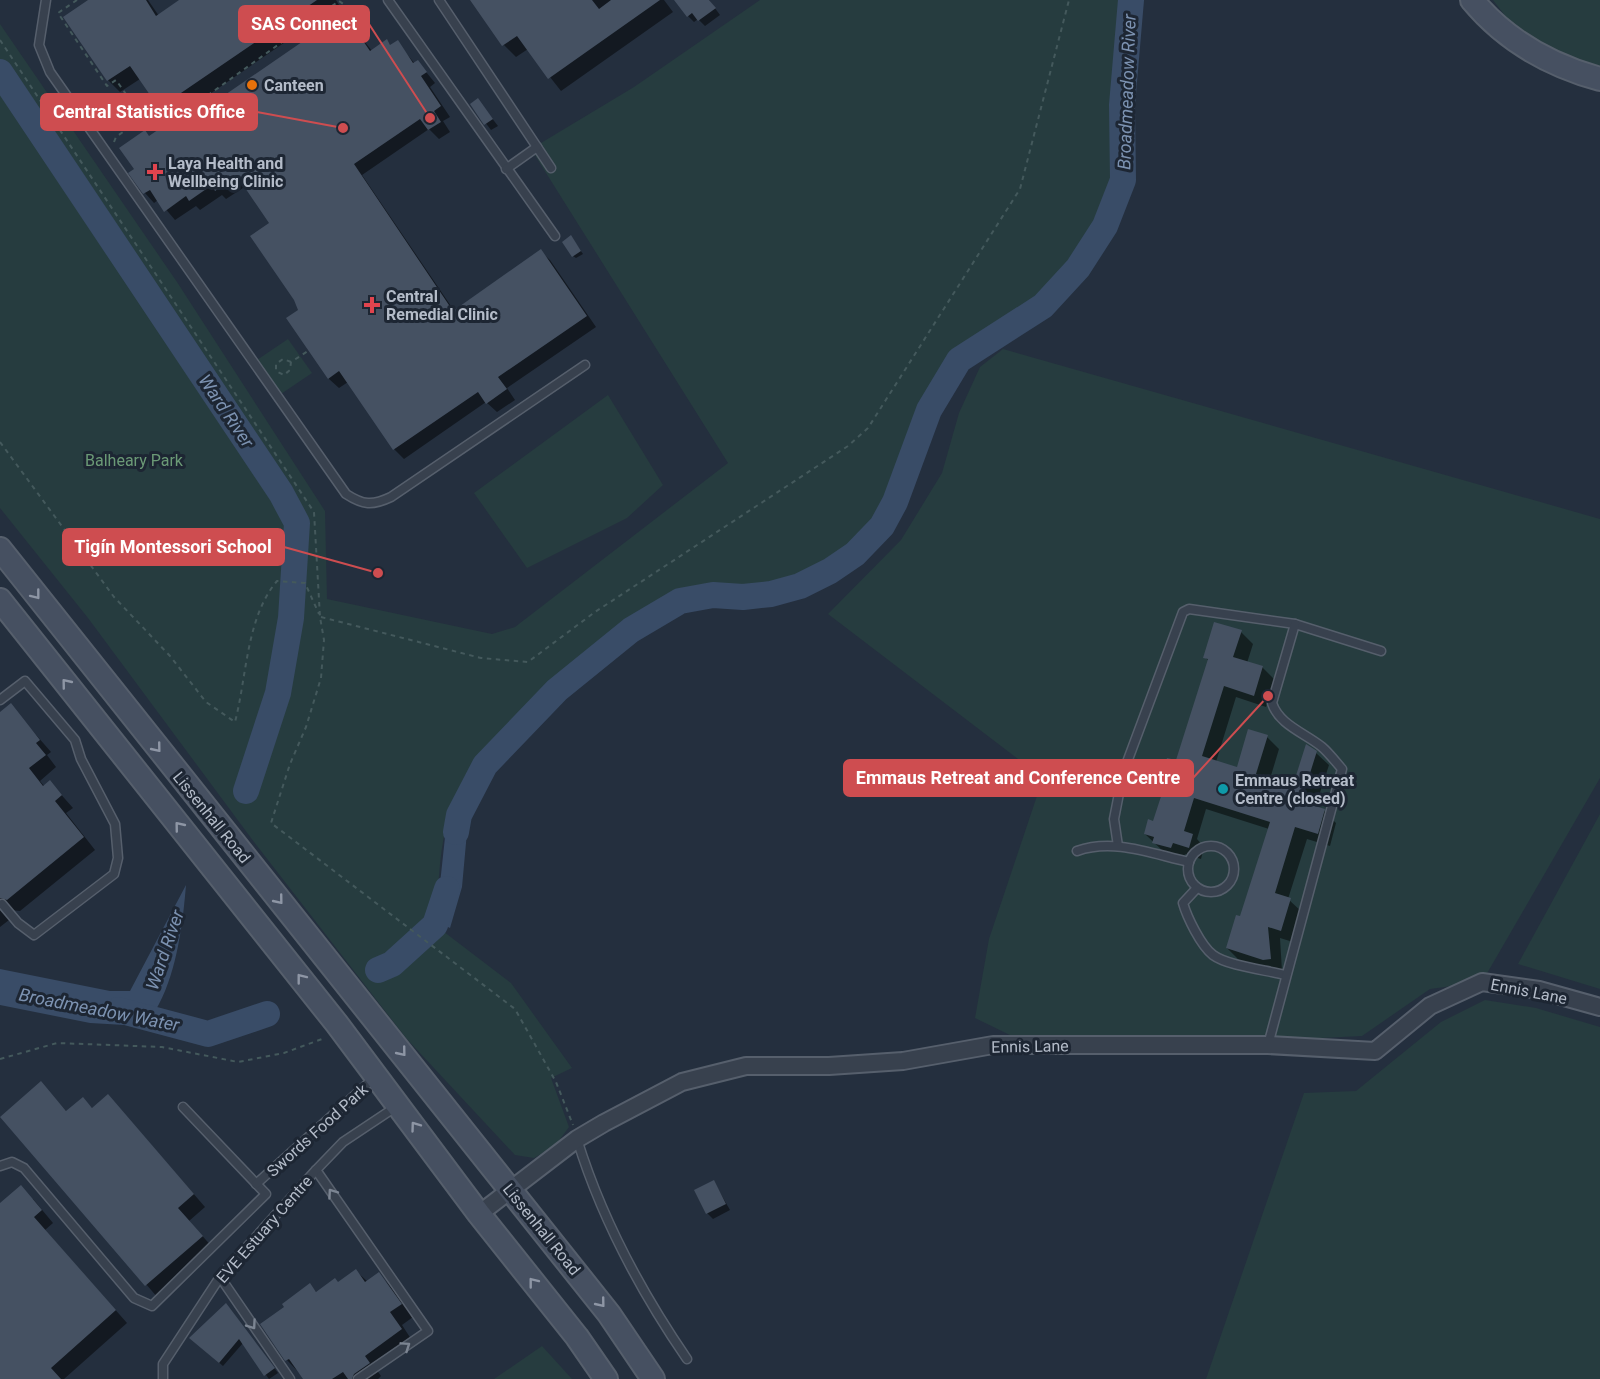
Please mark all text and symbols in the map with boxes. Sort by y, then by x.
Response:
callout: SAS Connect [239,6,369,42]
text: SAS Connect [251,13,357,34]
water label: Broadmeadow River [1113,13,1140,170]
place label: Canteen [264,76,324,95]
marker: Canteen [245,78,259,92]
callout: Central Statistics Office [41,94,257,130]
text: Central Statistics Office [53,101,245,122]
place label: Laya Health and Wellbeing Clinic [168,154,283,191]
marker: Laya Health and Wellbeing Clinic [146,163,164,181]
place label: Central Remedial Clinic [386,287,498,324]
marker: Central Remedial Clinic [363,296,381,314]
water label: Ward River [194,370,259,452]
park label: Balheary Park [85,451,184,470]
callout: Tigín Montessori School [63,529,284,565]
text: Tigín Montessori School [74,536,272,557]
one-way arrow [29,588,40,599]
one-way arrow [62,679,73,690]
one-way arrow [149,741,160,752]
callout: Emmaus Retreat and Conference Centre [844,760,1193,796]
text: Emmaus Retreat and Conference Centre [856,767,1180,788]
street label: Lissenhall Road [169,768,254,867]
place label: Emmaus Retreat Centre (closed) [1235,771,1355,808]
marker: Emmaus Retreat Centre (closed) [1216,782,1230,796]
one-way arrow [176,822,187,833]
one-way arrow [272,893,283,904]
water label: Ward River [141,906,188,993]
one-way arrow [297,974,308,985]
street label: Ennis Lane [1489,975,1569,1008]
water label: Broadmeadow Water [17,984,182,1036]
street label: Ennis Lane [991,1036,1069,1057]
one-way arrow [394,1045,405,1056]
street label: Swords Food Park [263,1079,372,1181]
one-way arrow [411,1122,422,1133]
street label: EVE Estuary Centre [213,1172,316,1287]
street label: Lissenhall Road [499,1180,584,1279]
one-way arrow [328,1189,339,1200]
one-way arrow [529,1278,540,1289]
one-way arrow [593,1297,604,1308]
one-way arrow [245,1319,256,1330]
one-way arrow [399,1342,410,1353]

